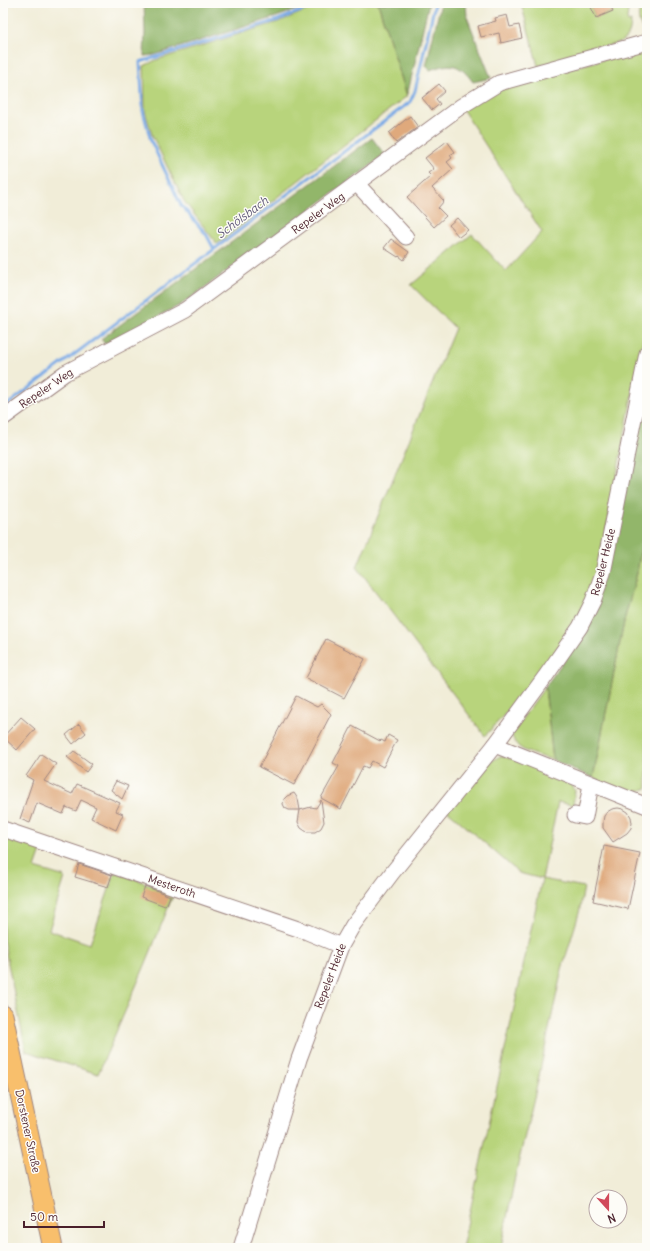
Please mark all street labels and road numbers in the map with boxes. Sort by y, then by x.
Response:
street label: Repeler Weg [289,189,347,237]
street label: Repeler Weg [16,365,76,411]
street label: Repeler Heide [588,527,618,597]
street label: Mesteroth [146,871,198,901]
street label: Repeler Heide [311,941,349,1011]
street label: Dorstener Straße [12,1088,44,1174]

